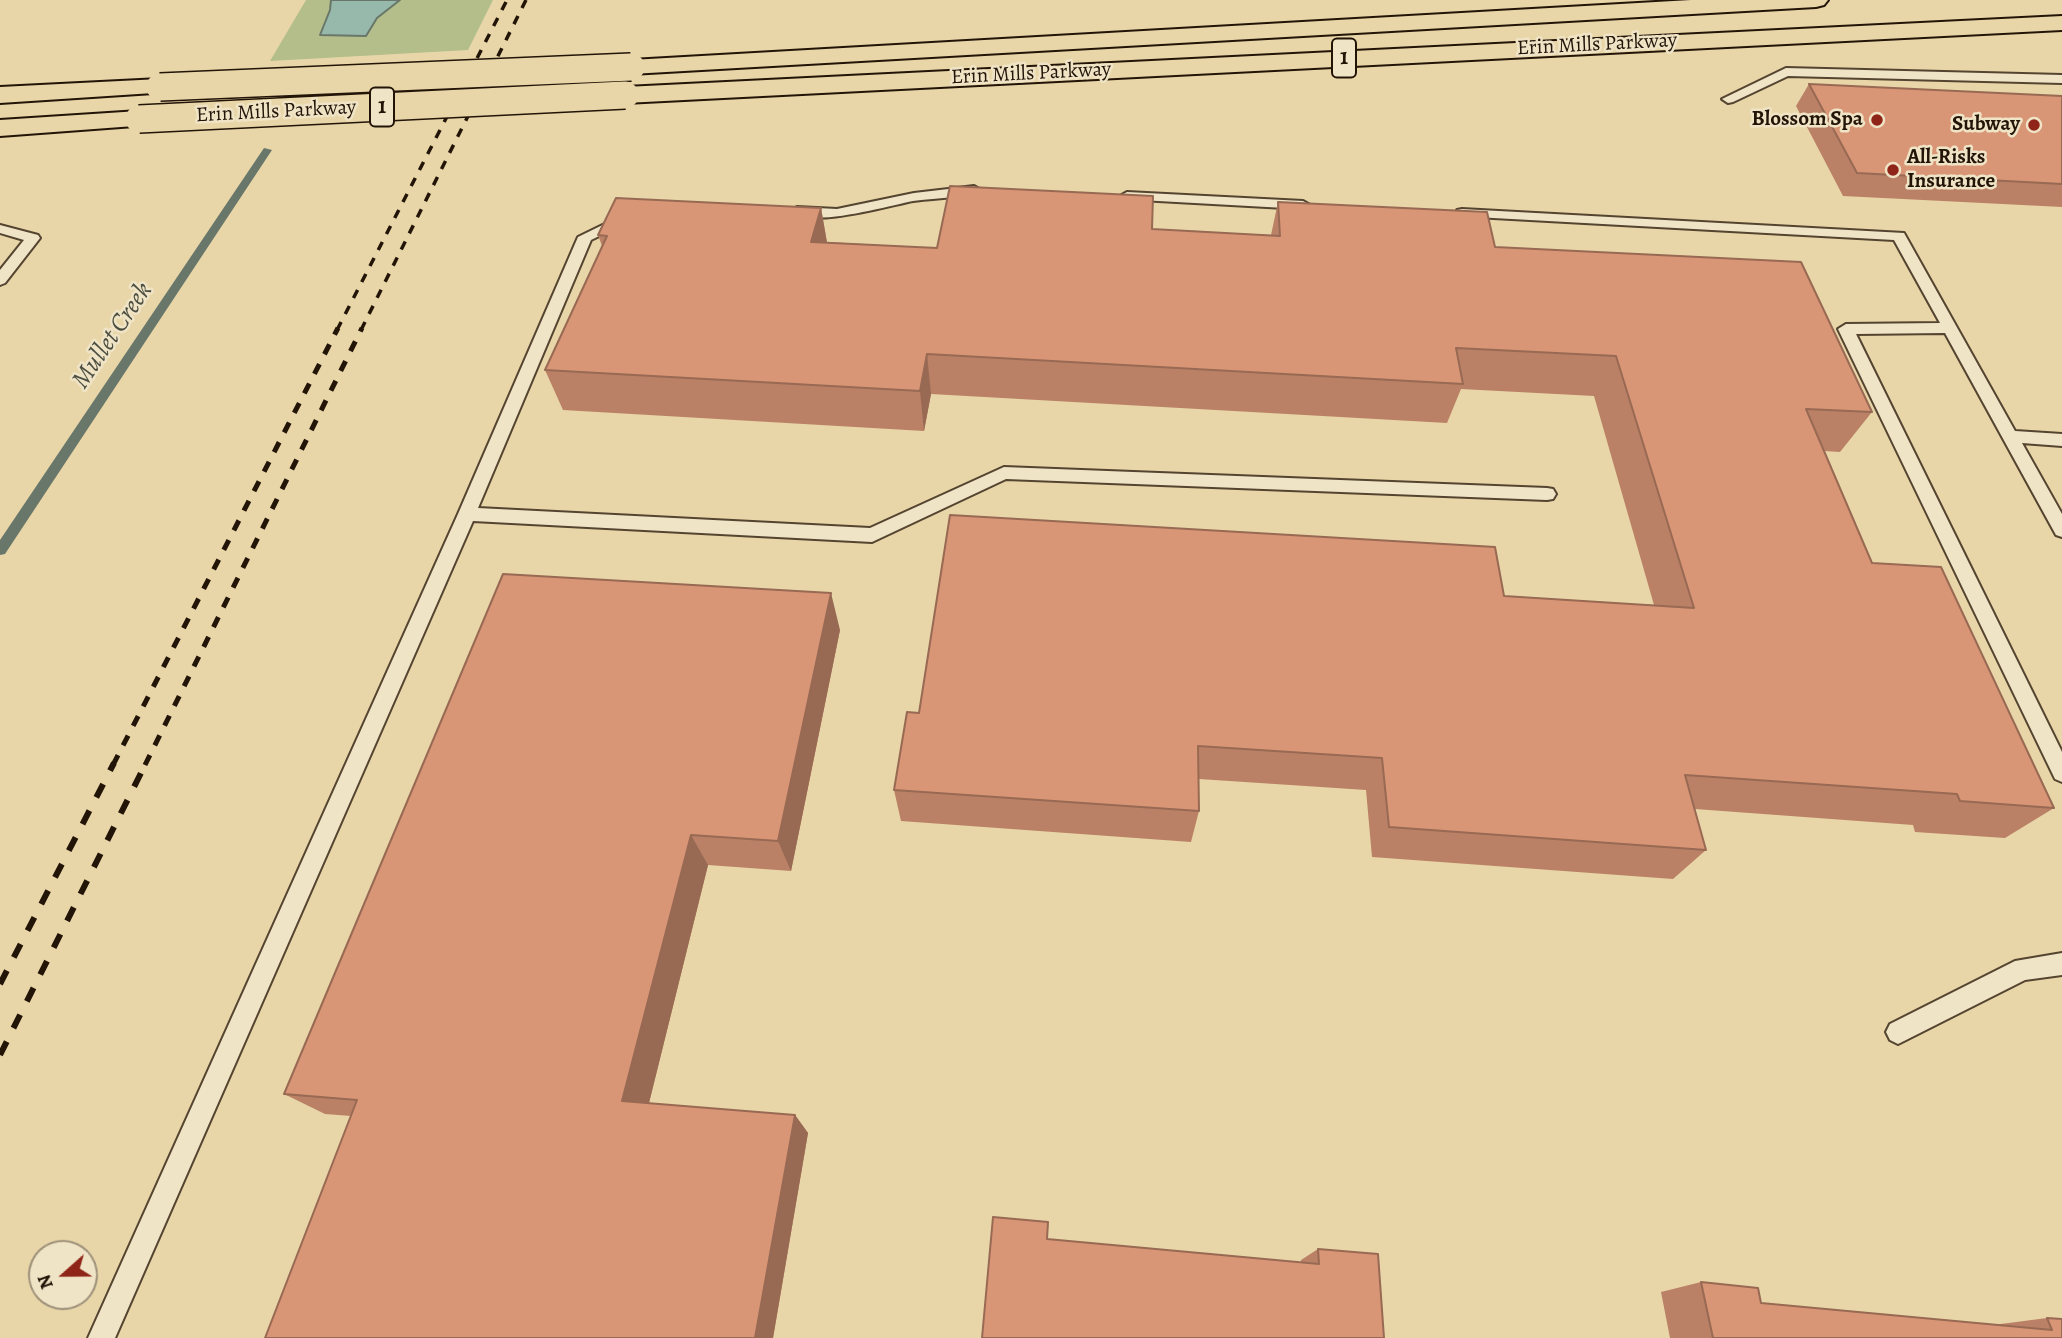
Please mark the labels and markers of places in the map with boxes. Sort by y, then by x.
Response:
place label: Blossom Spa [1752,107,1863,133]
marker: Blossom Spa [1869,112,1885,128]
place label: Subway [1952,112,2020,138]
marker: Subway [2026,117,2042,133]
place label: All-Risks Insurance [1907,145,1995,195]
marker: All-Risks Insurance [1885,162,1901,178]

